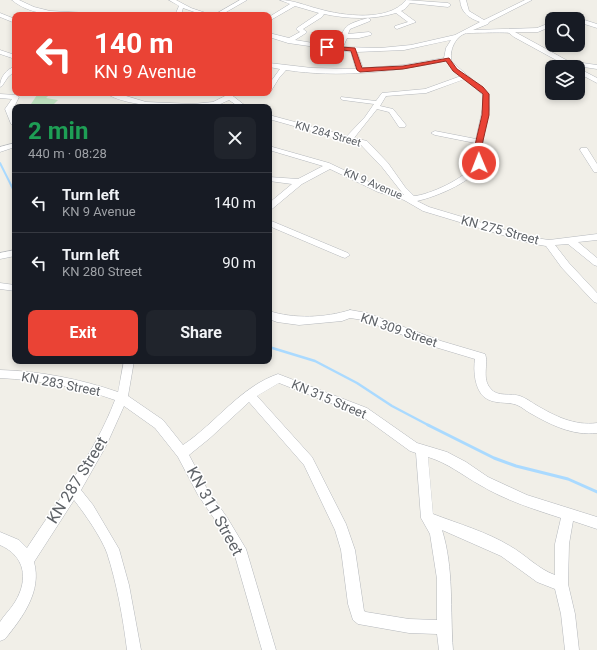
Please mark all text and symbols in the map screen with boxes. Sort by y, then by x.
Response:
map controls [545,12,585,100]
button: search [545,12,585,52]
text: 140 m [94,27,173,60]
icon: left [28,28,80,80]
pin [310,30,344,64]
icon: arrive [316,36,338,58]
button: layers [545,60,585,100]
text: KN 9 Avenue [94,61,196,82]
text: 2 min [28,117,88,145]
button: close [214,117,256,159]
street label: KN 284 Street [294,118,363,150]
position arrow [458,142,500,184]
text: 440 m · 08:28 [28,146,107,161]
street label: KN 9 Avenue [342,166,404,202]
text: Turn left [62,186,119,204]
icon: left [28,192,50,214]
text: 140 m [214,194,256,212]
text: KN 9 Avenue [62,204,136,219]
street label: KN 275 Street [459,212,541,248]
text: Turn left [62,246,119,264]
icon: left [28,252,50,274]
text: 90 m [222,254,256,272]
text: KN 280 Street [62,264,142,279]
button: Exit [28,310,138,356]
button: Share [146,310,256,356]
street label: KN 309 Street [359,310,439,350]
street label: KN 283 Street [20,369,102,399]
street label: KN 315 Street [289,376,369,422]
street label: KN 287 Street [43,433,111,527]
street label: KN 311 Street [183,463,247,559]

